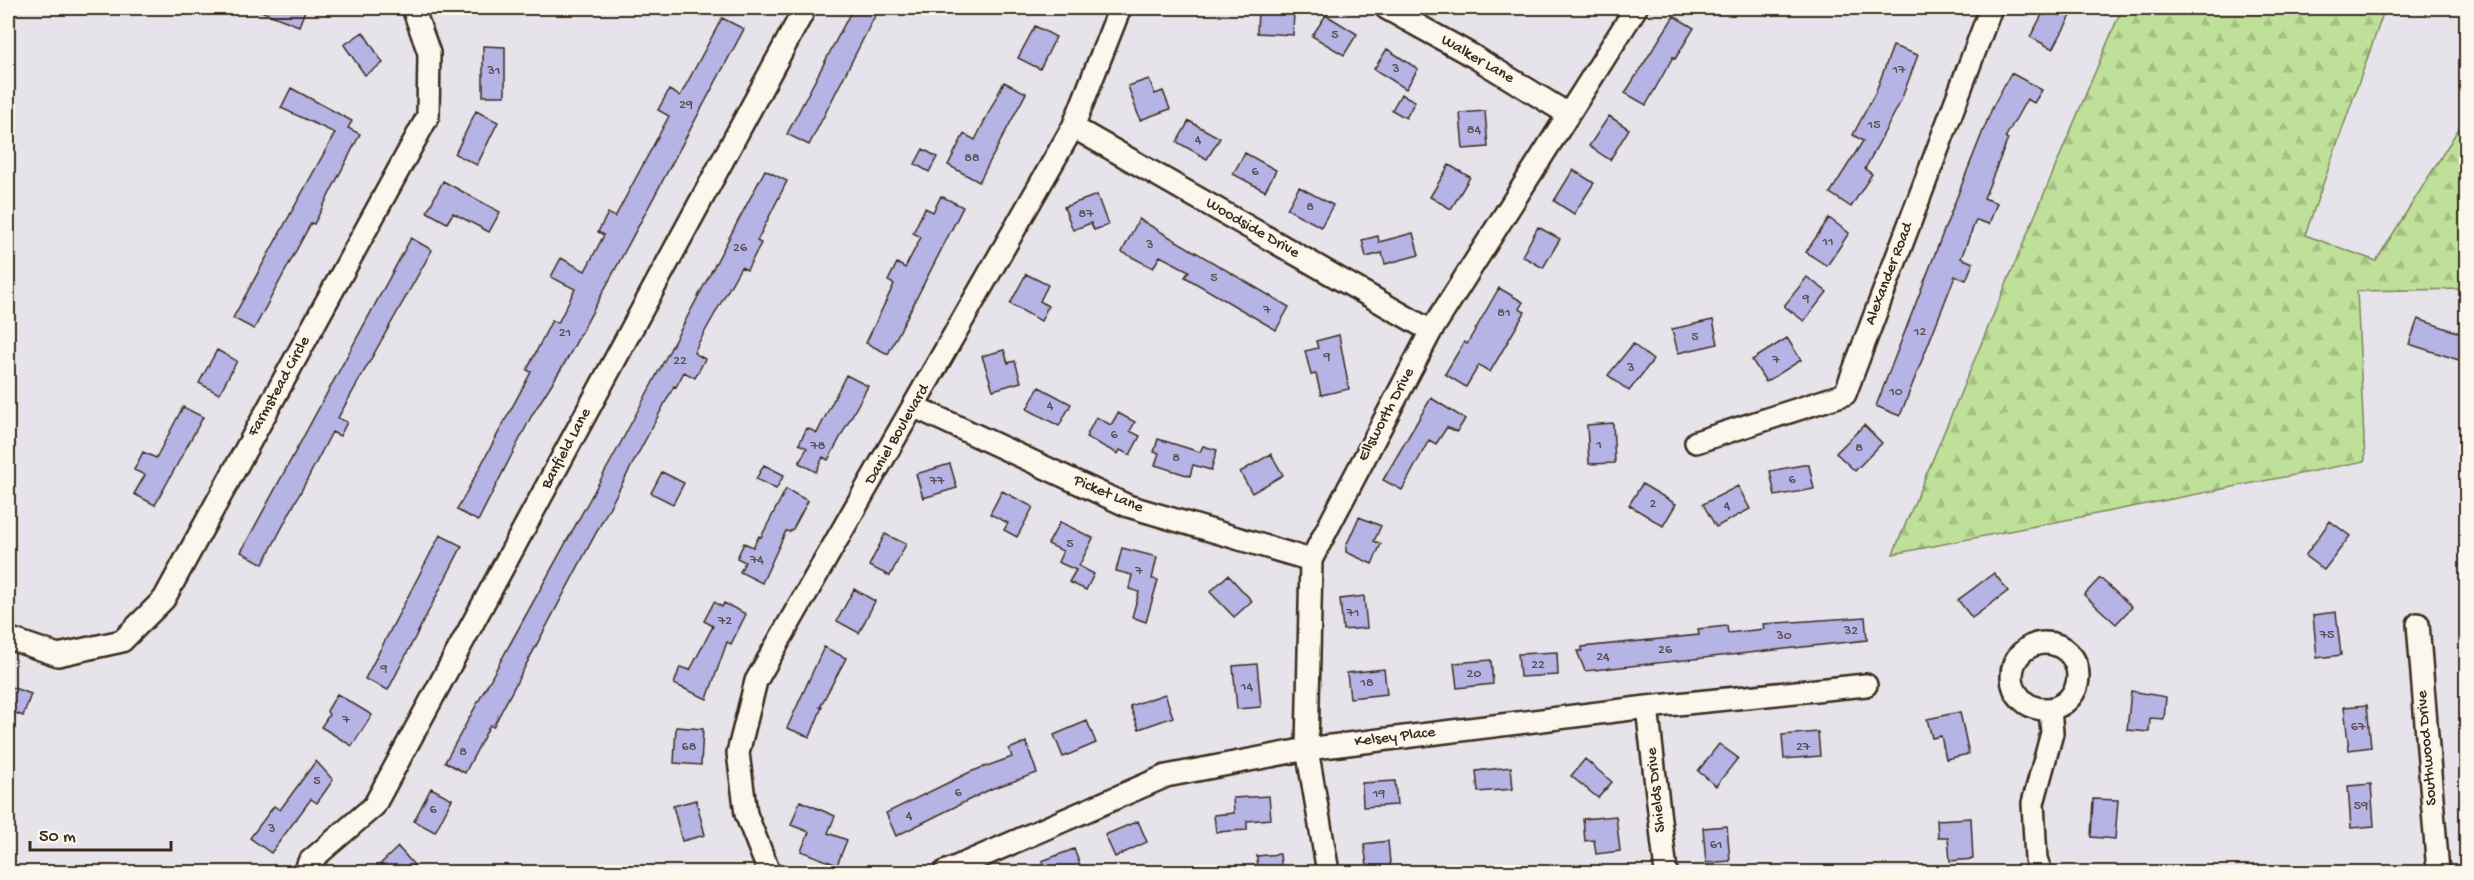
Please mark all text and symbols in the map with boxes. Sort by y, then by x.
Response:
house number: 5 [1331,27,1339,44]
street label: Walker Lane [1437,31,1518,89]
house number: 3 [1391,61,1400,78]
house number: 17 [1892,62,1906,79]
house number: 31 [487,63,500,80]
house number: 29 [679,97,693,114]
house number: 15 [1866,117,1881,134]
house number: 84 [1467,122,1482,139]
house number: 4 [1195,132,1202,149]
house number: 88 [964,150,980,167]
house number: 6 [1251,164,1259,181]
street label: Woodside Drive [1202,194,1303,264]
house number: 8 [1306,199,1314,216]
house number: 87 [1079,206,1094,223]
street label: Alexander Road [1862,219,1919,328]
house number: 11 [1821,234,1834,251]
house number: 3 [1145,237,1154,254]
house number: 26 [733,240,748,257]
house number: 5 [1210,270,1218,287]
house number: 9 [1801,291,1810,308]
house number: 7 [1262,302,1271,319]
house number: 81 [1497,305,1511,322]
house number: 12 [1913,324,1926,341]
house number: 21 [559,325,571,342]
house number: 5 [1691,329,1699,346]
street label: Farmstead Circle [244,333,316,441]
house number: 9 [1322,349,1331,366]
house number: 7 [1771,352,1780,369]
house number: 22 [673,353,687,370]
house number: 3 [1626,360,1635,377]
street label: Ellsworth Drive [1354,364,1420,465]
street label: Daniel Boulevard [861,380,935,489]
house number: 10 [1888,384,1903,401]
house number: 4 [1047,398,1054,415]
street label: Banfield Lane [537,405,597,493]
house number: 6 [1110,427,1118,444]
house number: 1 [1595,437,1602,454]
house number: 78 [810,438,826,455]
house number: 8 [1855,440,1863,457]
house number: 8 [1172,450,1180,467]
street label: Picket Lane [1069,471,1146,519]
house number: 6 [1788,472,1796,489]
house number: 77 [929,473,945,490]
house number: 2 [1650,496,1657,513]
house number: 4 [1724,498,1731,515]
house number: 5 [1066,536,1074,553]
house number: 74 [749,552,764,569]
house number: 7 [1134,563,1143,580]
house number: 71 [1346,605,1359,622]
house number: 72 [717,613,732,630]
house number: 32 [1843,623,1858,640]
house number: 75 [2319,627,2334,644]
house number: 30 [1775,628,1792,645]
house number: 26 [1658,642,1673,659]
house number: 24 [1596,649,1610,666]
house number: 22 [1531,657,1545,674]
house number: 9 [379,661,388,678]
house number: 20 [1467,666,1481,683]
house number: 18 [1359,675,1374,692]
house number: 14 [1240,679,1254,696]
street label: Southwood Drive [2413,689,2442,806]
house number: 7 [341,712,350,729]
house number: 67 [2351,719,2366,736]
street label: Kelsey Place [1353,724,1437,752]
house number: 68 [682,739,697,756]
house number: 27 [1796,739,1811,756]
house number: 8 [459,744,467,761]
street label: Shields Drive [1643,746,1671,833]
house number: 5 [313,773,321,790]
house number: 6 [954,785,962,802]
house number: 19 [1372,786,1385,803]
house number: 59 [2354,798,2368,815]
house number: 6 [429,802,437,819]
house number: 4 [906,808,913,825]
scale bar [30,814,171,852]
house number: 3 [267,821,276,838]
text: 50 m [39,827,76,848]
house number: 61 [1710,837,1722,854]

